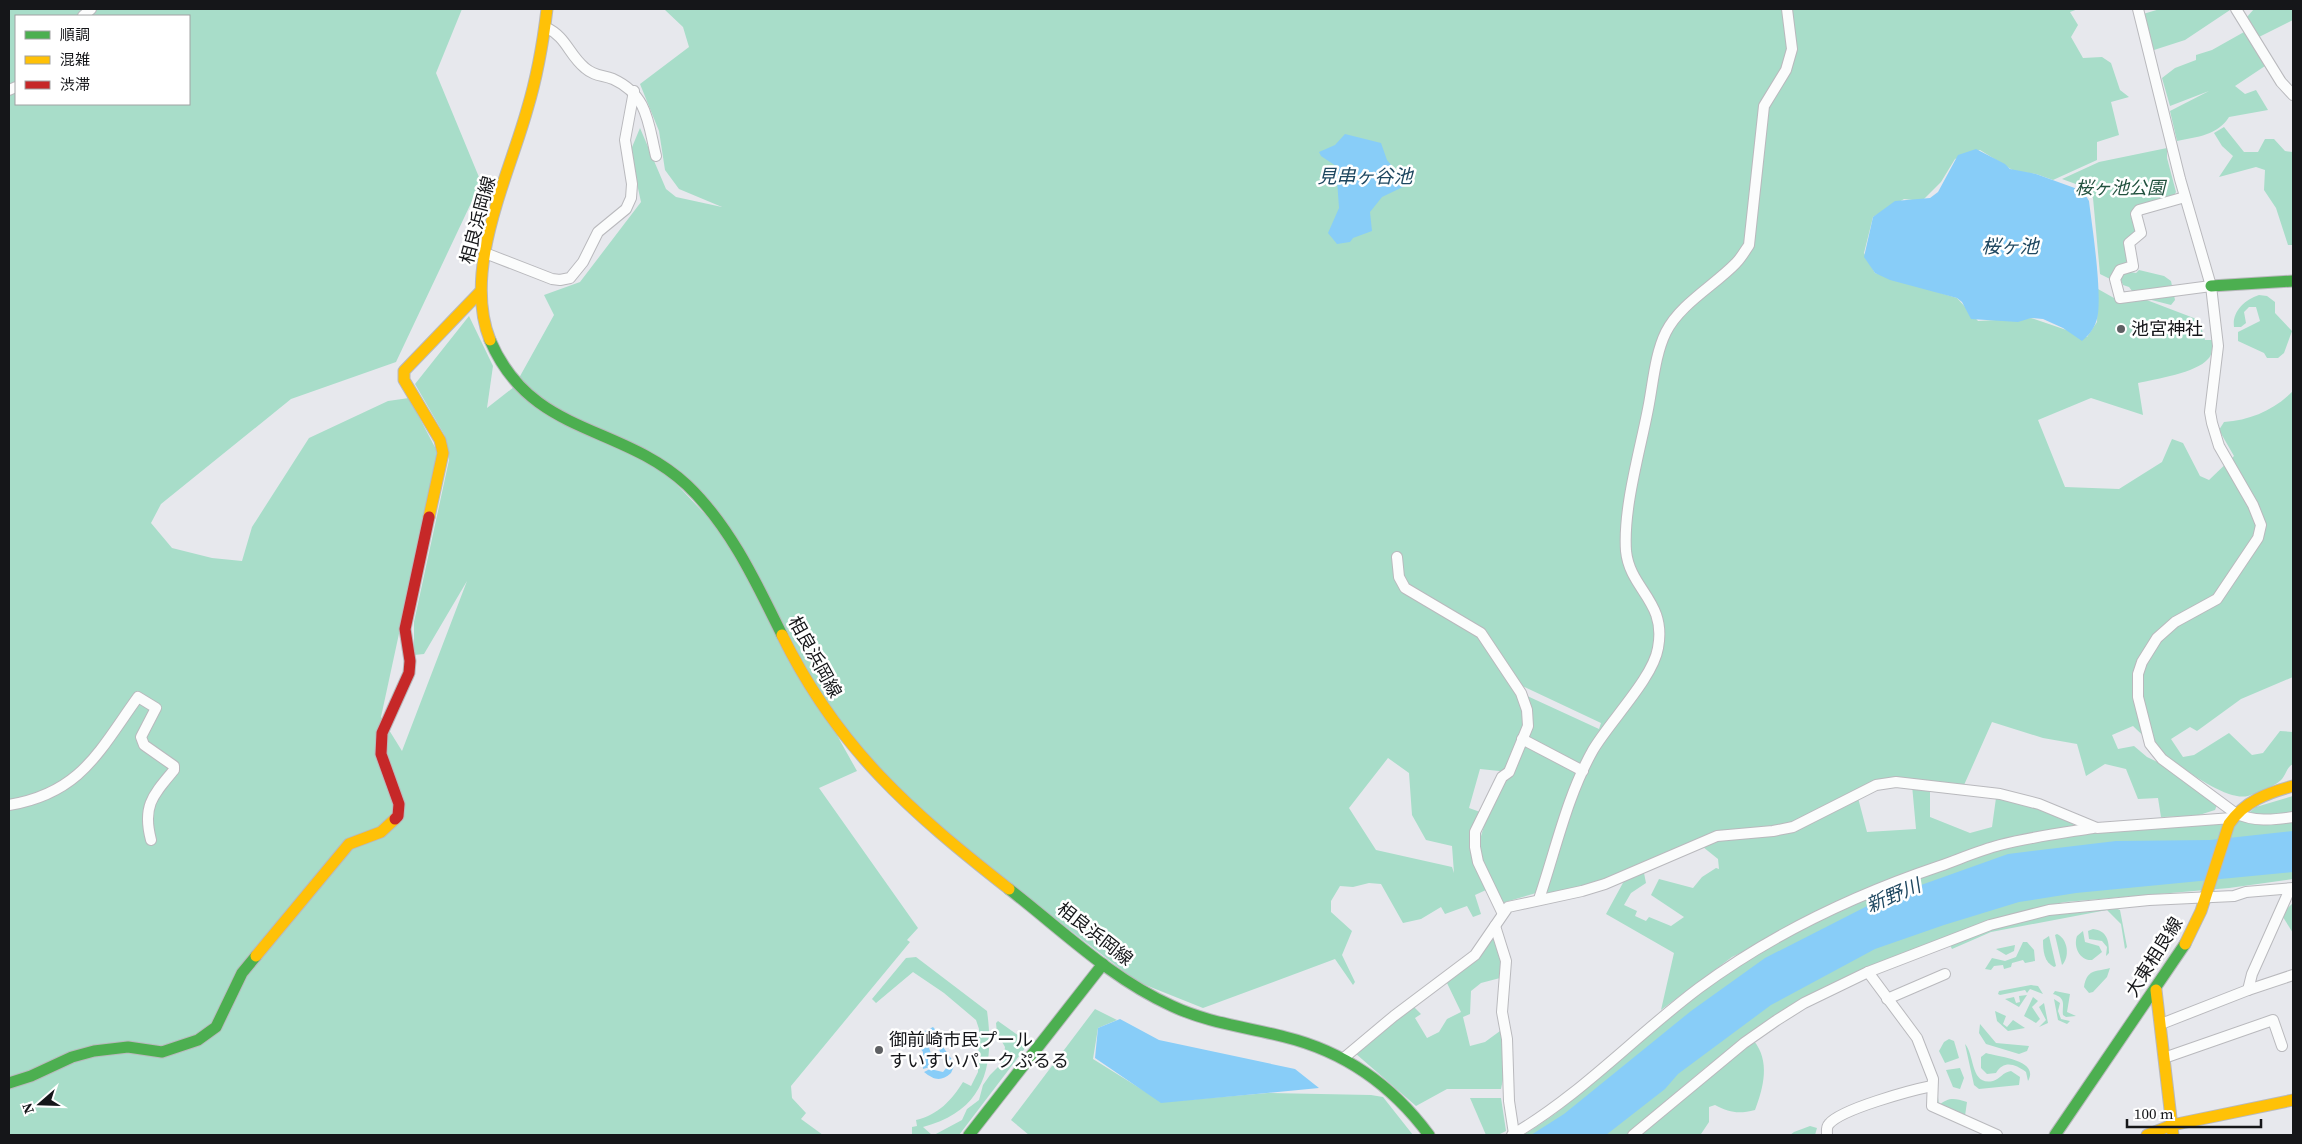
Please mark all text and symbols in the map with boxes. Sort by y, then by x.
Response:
legend [15,15,190,105]
text: 順調 [60,24,90,45]
text: 混雑 [60,49,90,70]
text: 渋滞 [60,74,90,95]
water label: 見串ヶ谷池 [1317,163,1414,189]
street label: 相良浜岡線 [454,173,501,267]
park label: 桜ヶ池公園 [2075,175,2168,200]
water label: 桜ヶ池 [1981,233,2040,259]
place label: 池宮神社 [2131,316,2203,341]
marker: 池宮神社 [2115,323,2127,335]
street label: 相良浜岡線 [783,611,848,702]
water label: 新野川 [1862,871,1926,918]
street label: 相良浜岡線 [1052,896,1138,971]
street label: 大東相良線 [2119,912,2188,1002]
place label: 御前崎市民プール すいすいパークぷるる [889,1027,1069,1073]
marker: 御前崎市民プール すいすいパークぷるる [873,1044,885,1056]
north arrow [15,1079,65,1129]
scale bar [2127,1096,2261,1128]
text: N [17,1100,39,1117]
text: 100 m [2134,1103,2174,1124]

